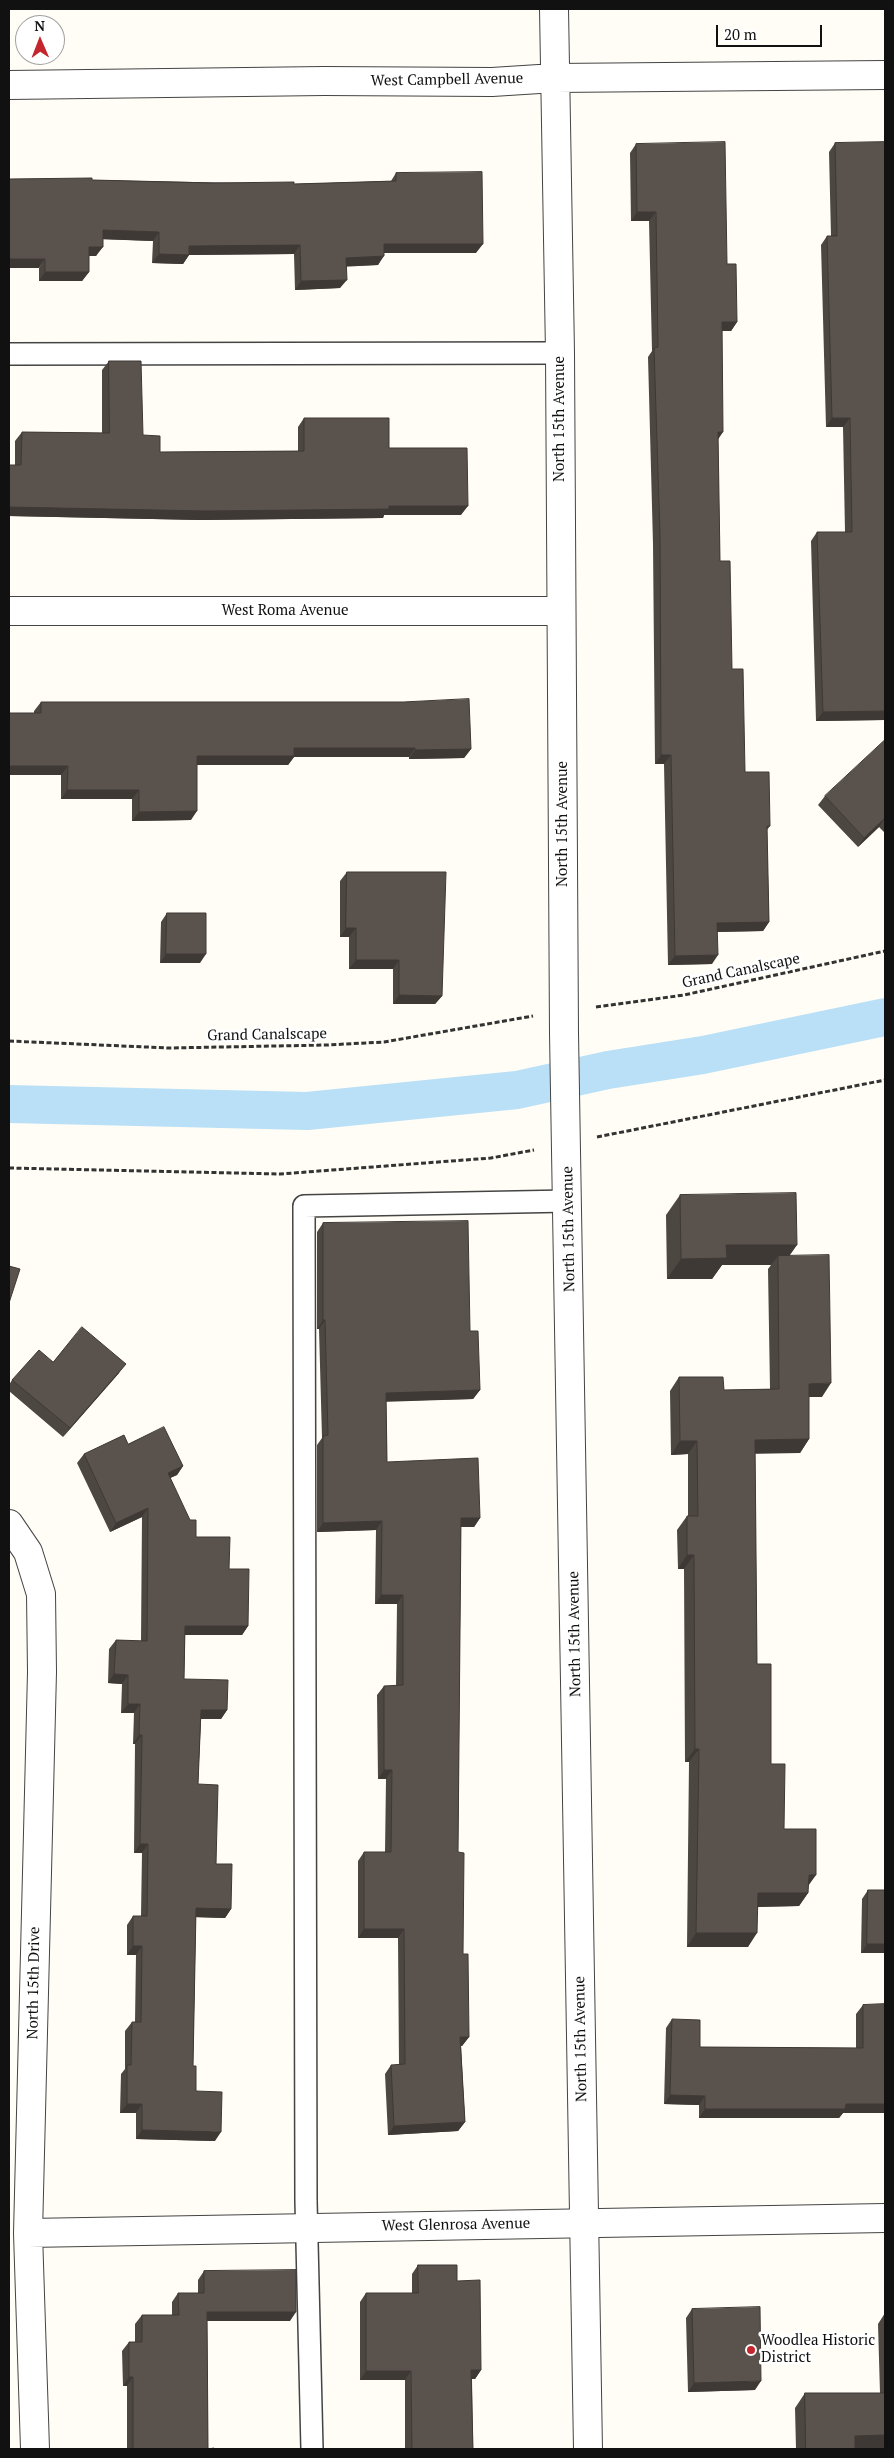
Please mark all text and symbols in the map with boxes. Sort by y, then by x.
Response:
north arrow [15,15,65,65]
scale bar [719,15,825,47]
text: N [34,16,45,35]
text: 20 m [724,24,757,44]
street label: West Campbell Avenue [371,70,523,90]
street label: North 15th Avenue [551,356,569,482]
street label: West Roma Avenue [221,602,349,620]
street label: North 15th Avenue [554,761,572,887]
street label: Grand Canalscape [681,950,801,992]
street label: Grand Canalscape [207,1025,327,1045]
street label: North 15th Avenue [559,1166,579,1292]
street label: North 15th Avenue [565,1571,585,1697]
street label: North 15th Drive [24,1926,44,2040]
street label: North 15th Avenue [571,1976,591,2102]
street label: West Glenrosa Avenue [382,2215,530,2235]
place label: Woodlea Historic District [761,2332,875,2367]
marker: Woodlea Historic District [745,2344,757,2356]

